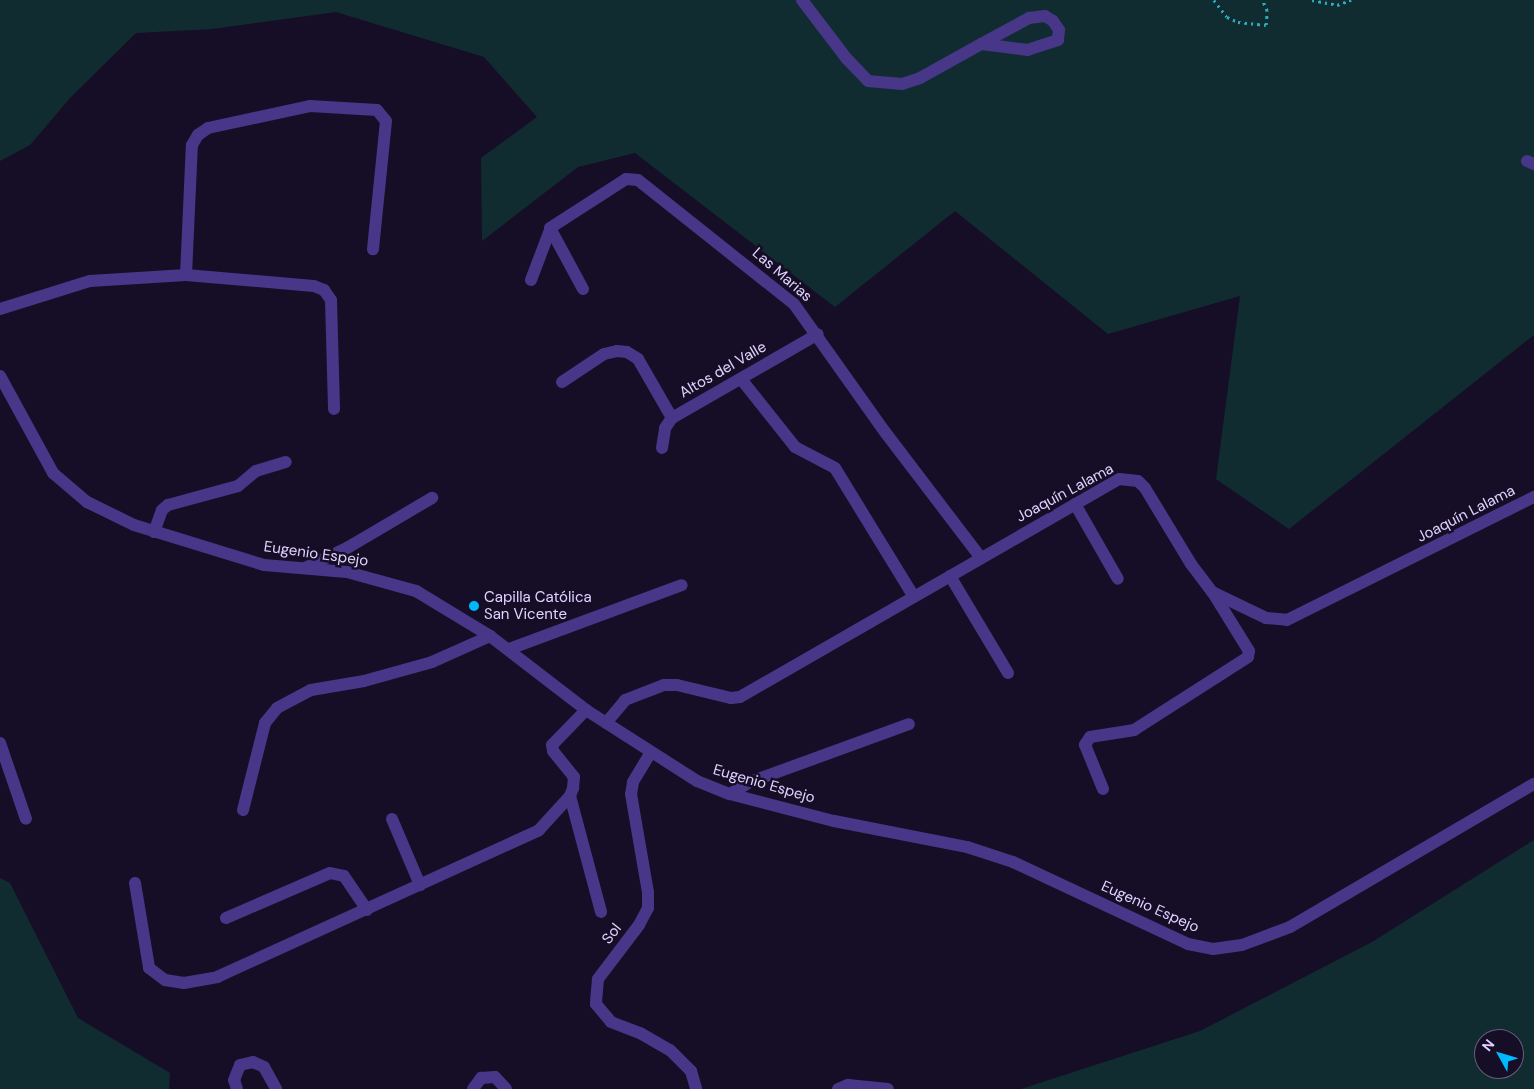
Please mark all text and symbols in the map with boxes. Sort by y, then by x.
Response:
street label: Las Marias [748,244,816,306]
street label: Altos del Valle [676,338,770,402]
street label: Joaquín Lalama [1013,460,1117,526]
street label: Joaquín Lalama [1414,482,1518,546]
street label: Eugenio Espejo [263,538,369,570]
place label: Capilla Católica San Vicente [484,588,592,623]
marker: Capilla Católica San Vicente [468,600,480,612]
street label: Eugenio Espejo [711,761,817,807]
street label: Eugenio Espejo [1098,877,1202,937]
street label: Sol [598,920,626,948]
north arrow [1474,1029,1524,1079]
text: N [1478,1036,1498,1055]

